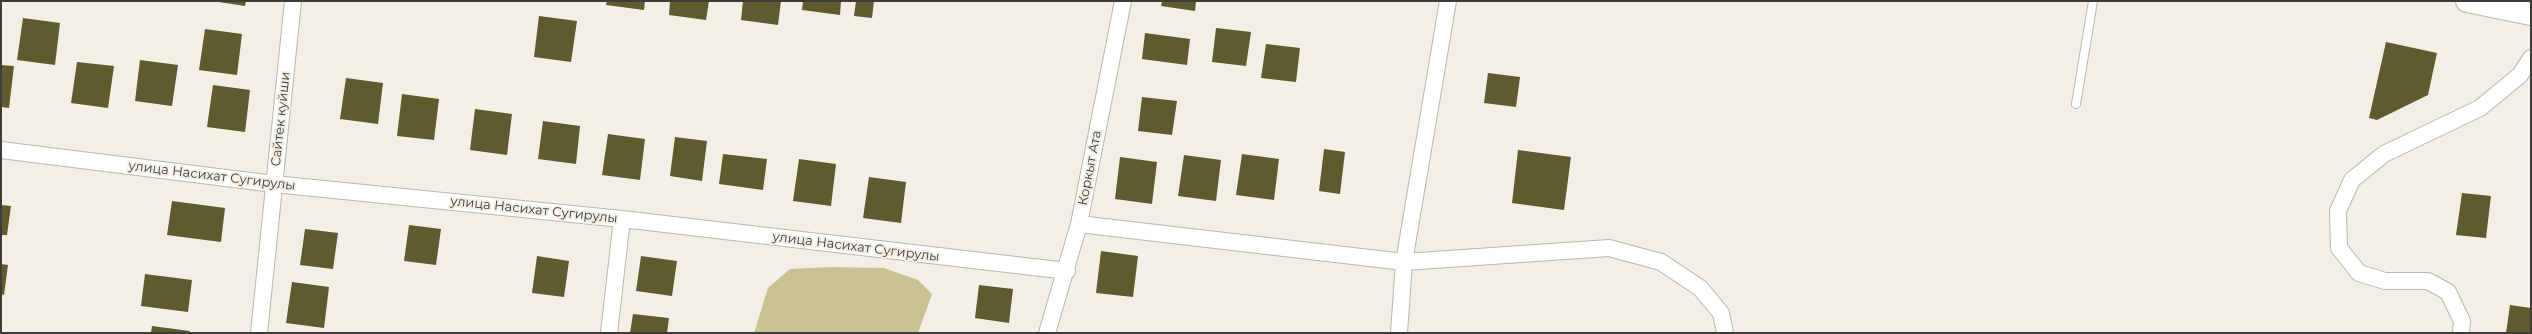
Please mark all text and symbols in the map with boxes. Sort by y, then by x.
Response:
street label: Сайтек куйши [268,71,294,167]
street label: Коркыт Ата [1075,129,1105,207]
street label: улица Насихат Сугирулы [128,158,296,194]
street label: улица Насихат Сугирулы [450,193,618,227]
street label: улица Насихат Сугирулы [772,229,940,265]

